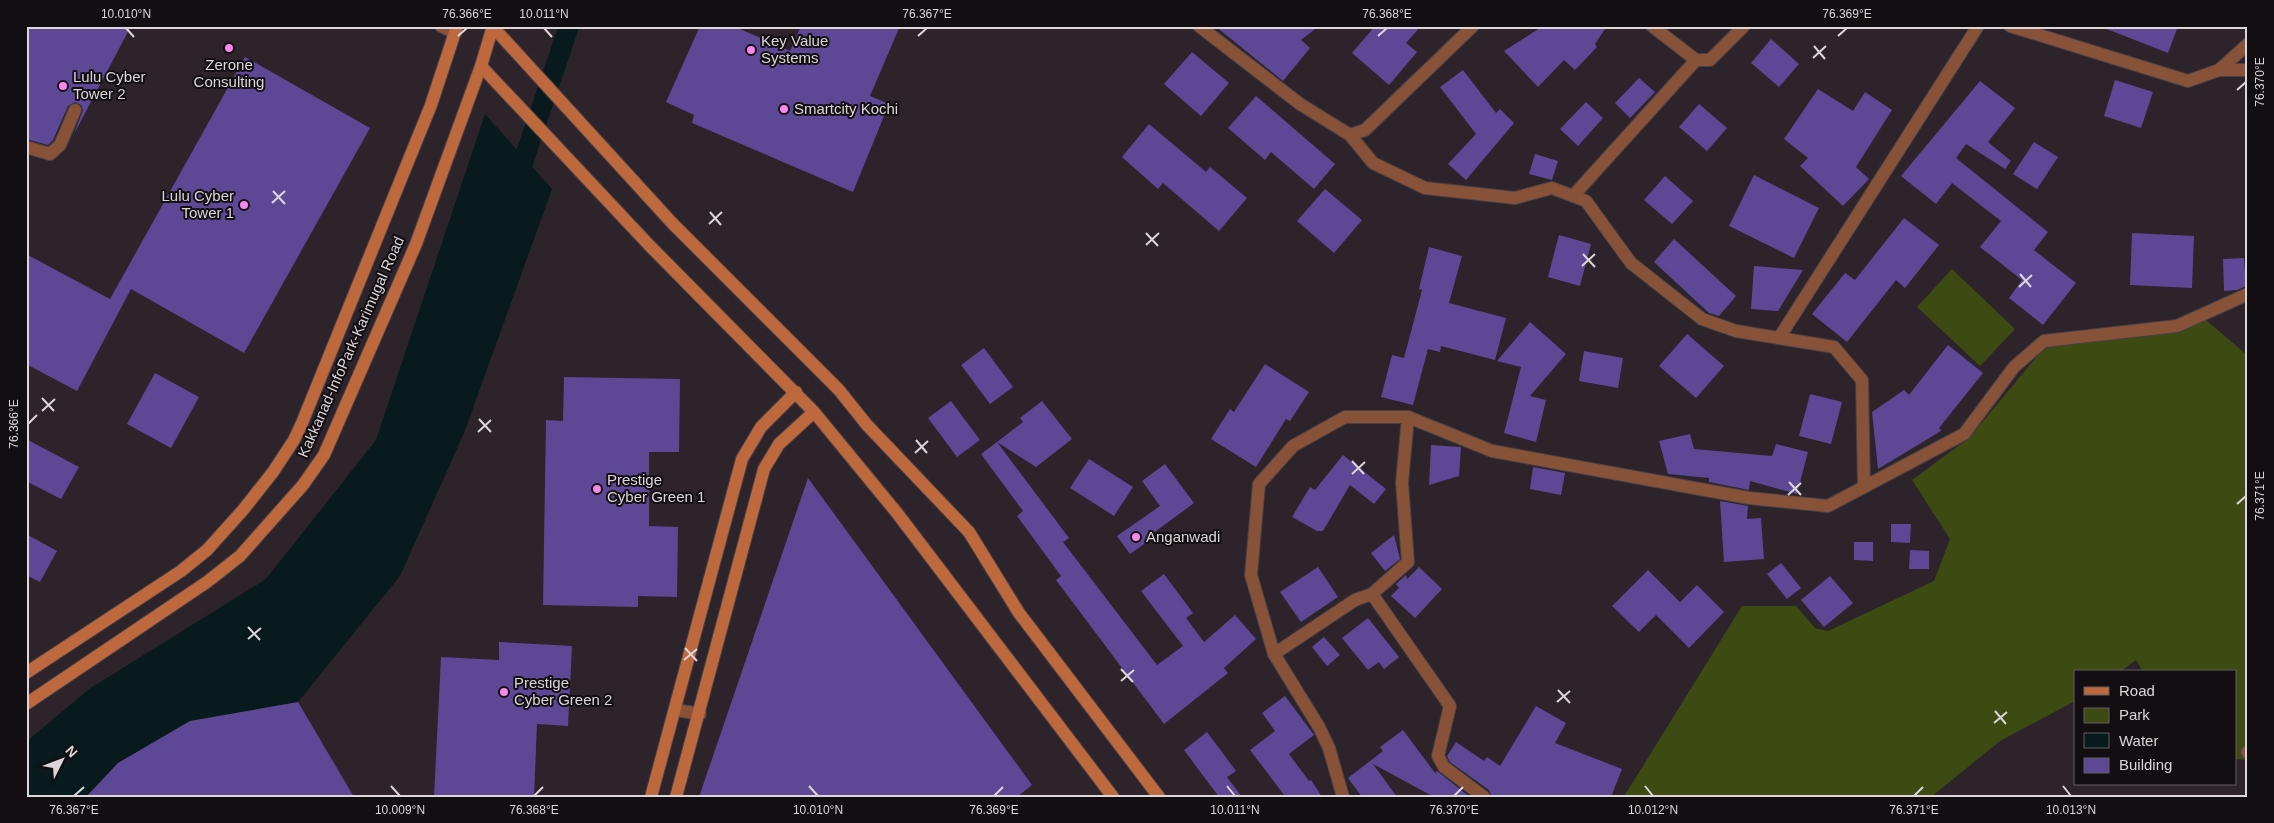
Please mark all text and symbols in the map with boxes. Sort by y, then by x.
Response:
text: 10.010°N [101,7,151,21]
text: 76.366°E [442,7,492,21]
text: 10.011°N [519,7,569,21]
text: 76.367°E [902,7,952,21]
text: 76.368°E [1362,7,1412,21]
text: 76.369°E [1822,7,1872,21]
place label: Key Value Systems [761,32,828,66]
marker: Zerone Consulting [223,42,235,54]
marker: Key Value Systems [745,44,757,56]
place label: Zerone Consulting [194,56,264,90]
text: 76.370°E [2253,57,2267,107]
place label: Lulu Cyber Tower 2 [73,68,146,102]
marker: Lulu Cyber Tower 2 [57,80,69,92]
place label: Smartcity Kochi [794,100,898,117]
marker: Smartcity Kochi [778,103,790,115]
place label: Lulu Cyber Tower 1 [161,187,234,221]
marker: Lulu Cyber Tower 1 [238,199,250,211]
street label: Kakkanad-InfoPark-Karimugal Road [294,234,407,460]
text: 76.366°E [7,399,21,449]
place label: Prestige Cyber Green 1 [607,471,705,505]
text: 76.371°E [2253,471,2267,521]
marker: Prestige Cyber Green 1 [591,483,603,495]
place label: Anganwadi [1146,528,1220,545]
marker: Anganwadi [1130,531,1142,543]
legend [2074,670,2236,786]
place label: Prestige Cyber Green 2 [514,674,612,708]
text: Road [2119,682,2155,699]
marker: Prestige Cyber Green 2 [498,686,510,698]
text: Park [2119,706,2150,723]
text: Water [2119,732,2158,749]
north arrow [38,736,88,786]
text: N [62,742,81,760]
text: Building [2119,756,2172,773]
text: 76.367°E [49,803,99,817]
text: 10.009°N [375,803,425,817]
text: 76.368°E [509,803,559,817]
text: 10.010°N [793,803,843,817]
text: 76.369°E [969,803,1019,817]
text: 10.011°N [1210,803,1260,817]
text: 76.370°E [1429,803,1479,817]
text: 10.012°N [1628,803,1678,817]
text: 76.371°E [1889,803,1939,817]
text: 10.013°N [2046,803,2096,817]

